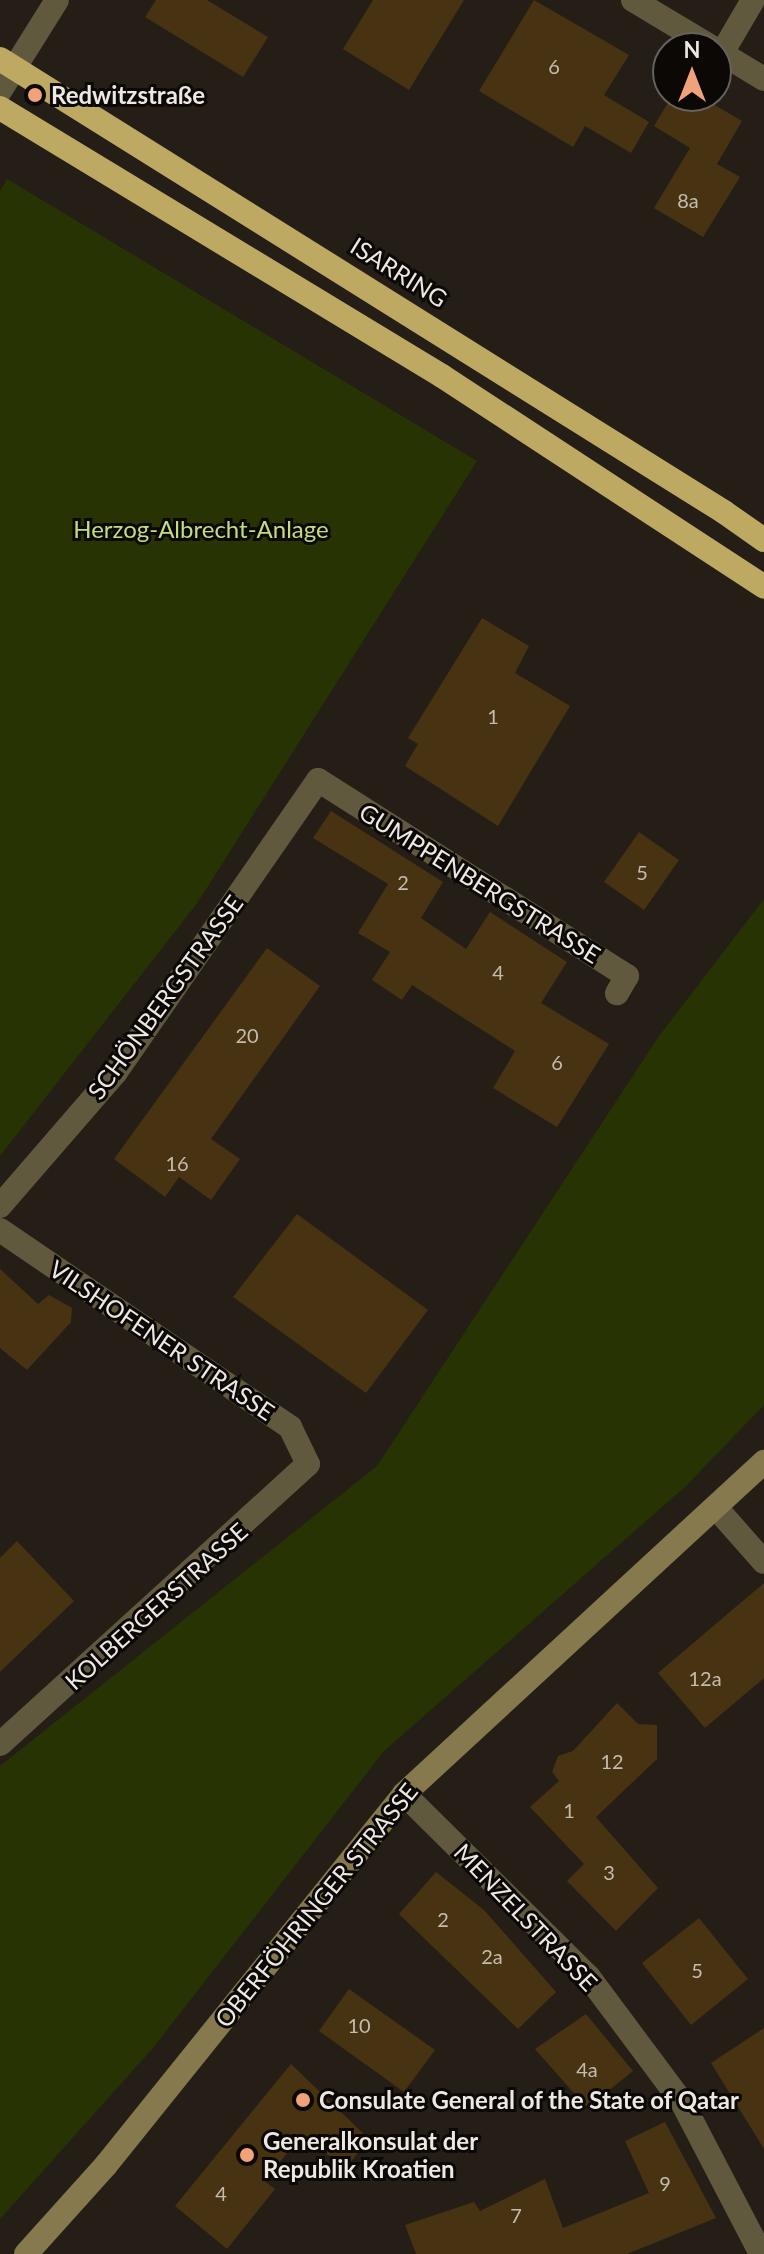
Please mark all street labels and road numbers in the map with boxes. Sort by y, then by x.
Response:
street label: ISARRING [345,231,453,313]
street label: GUMPPENBERGSTRASSE [354,797,606,969]
street label: SCHÖNBERGSTRASSE [81,889,249,1105]
street label: VILSHOFENER STRASSE [44,1254,280,1426]
street label: KOLBERGERSTRASSE [59,1517,253,1695]
street label: OBERFÖHRINGER STRASSE [209,1777,423,2033]
street label: MENZELSTRASSE [448,1837,604,1997]

